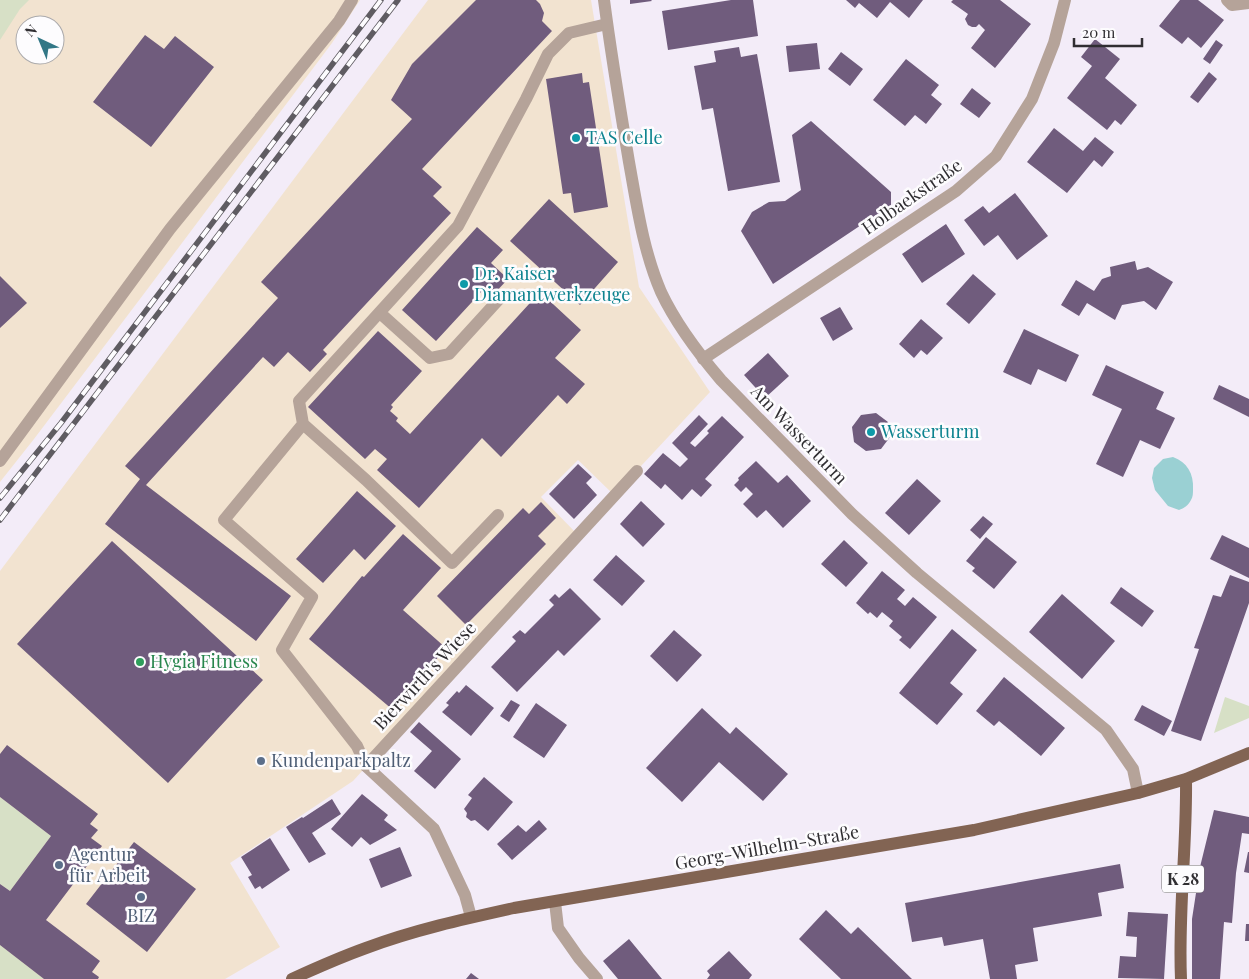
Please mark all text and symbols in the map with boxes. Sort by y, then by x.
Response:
north arrow [15,15,65,65]
scale bar [1074,15,1142,47]
text: N [20,20,41,41]
text: 20 m [1082,22,1116,42]
place label: TAS Celle [586,125,663,149]
marker: TAS Celle [570,132,582,144]
street label: Holbaekstraße [857,153,966,240]
place label: Dr. Kaiser Diamantwerkzeuge [474,261,630,306]
marker: Dr. Kaiser Diamantwerkzeuge [458,278,470,290]
street label: Am Wasserturm [745,379,853,489]
place label: Wasserturm [880,419,979,443]
marker: Wasserturm [865,426,877,438]
street label: Bierwirth's Wiese [368,616,481,735]
place label: Hygia Fitness [150,649,258,673]
marker: Hygia Fitness [134,656,146,668]
place label: Kundenparkpaltz [271,748,411,772]
marker: Kundenparkpaltz [255,755,267,767]
street label: Georg-Wilhelm-Straße [673,819,861,875]
place label: Agentur für Arbeit [68,842,147,887]
marker: Agentur für Arbeit [53,859,65,871]
road number: K 28 [1162,866,1204,892]
marker: BIZ [135,891,147,903]
place label: BIZ [127,903,155,927]

